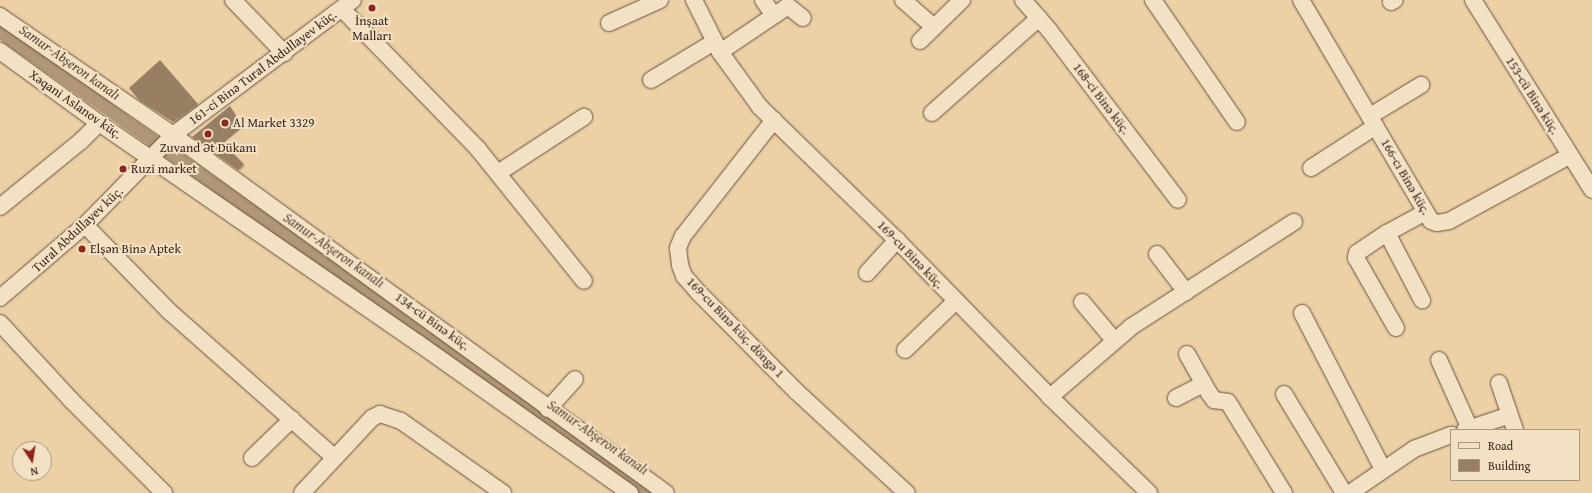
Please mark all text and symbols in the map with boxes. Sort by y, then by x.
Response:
marker: İnşaat Malları [367,3,377,13]
street label: 161-ci Binə Tural Abdullayev küç. [186,7,340,129]
place label: İnşaat Malları [352,14,392,45]
water label: Samur-Abşeron kanalı [16,21,124,103]
street label: 153-cü Binə küç. [1502,54,1562,138]
street label: 168-ci Binə küç. [1069,60,1133,138]
street label: Xəqani Aslanov küç. [26,67,124,143]
place label: Al Market 3329 [233,115,314,131]
marker: Al Market 3329 [220,118,230,128]
marker: Zuvand Ət Dükanı [203,129,213,139]
street label: 166-cı Binə küç. [1377,136,1433,218]
place label: Zuvand Ət Dükanı [160,140,256,156]
place label: Ruzi market [131,161,197,177]
marker: Ruzi market [118,164,128,174]
street label: Tural Abdullayev küç. [29,184,127,276]
water label: Samur-Abşeron kanalı [280,209,388,291]
street label: 169-cu Binə küç. [874,218,946,292]
place label: Elşən Binə Aptek [90,241,181,257]
marker: Elşən Binə Aptek [77,244,87,254]
street label: 169-cu Binə küç. döngə 1 [683,274,787,382]
street label: 134-cü Binə küç. [392,290,472,354]
water label: Samur-Abşeron kanalı [544,396,652,478]
legend [1450,429,1580,481]
text: Road [1488,437,1513,454]
north arrow [12,441,52,481]
text: Building [1488,457,1531,474]
text: N [29,463,40,480]

